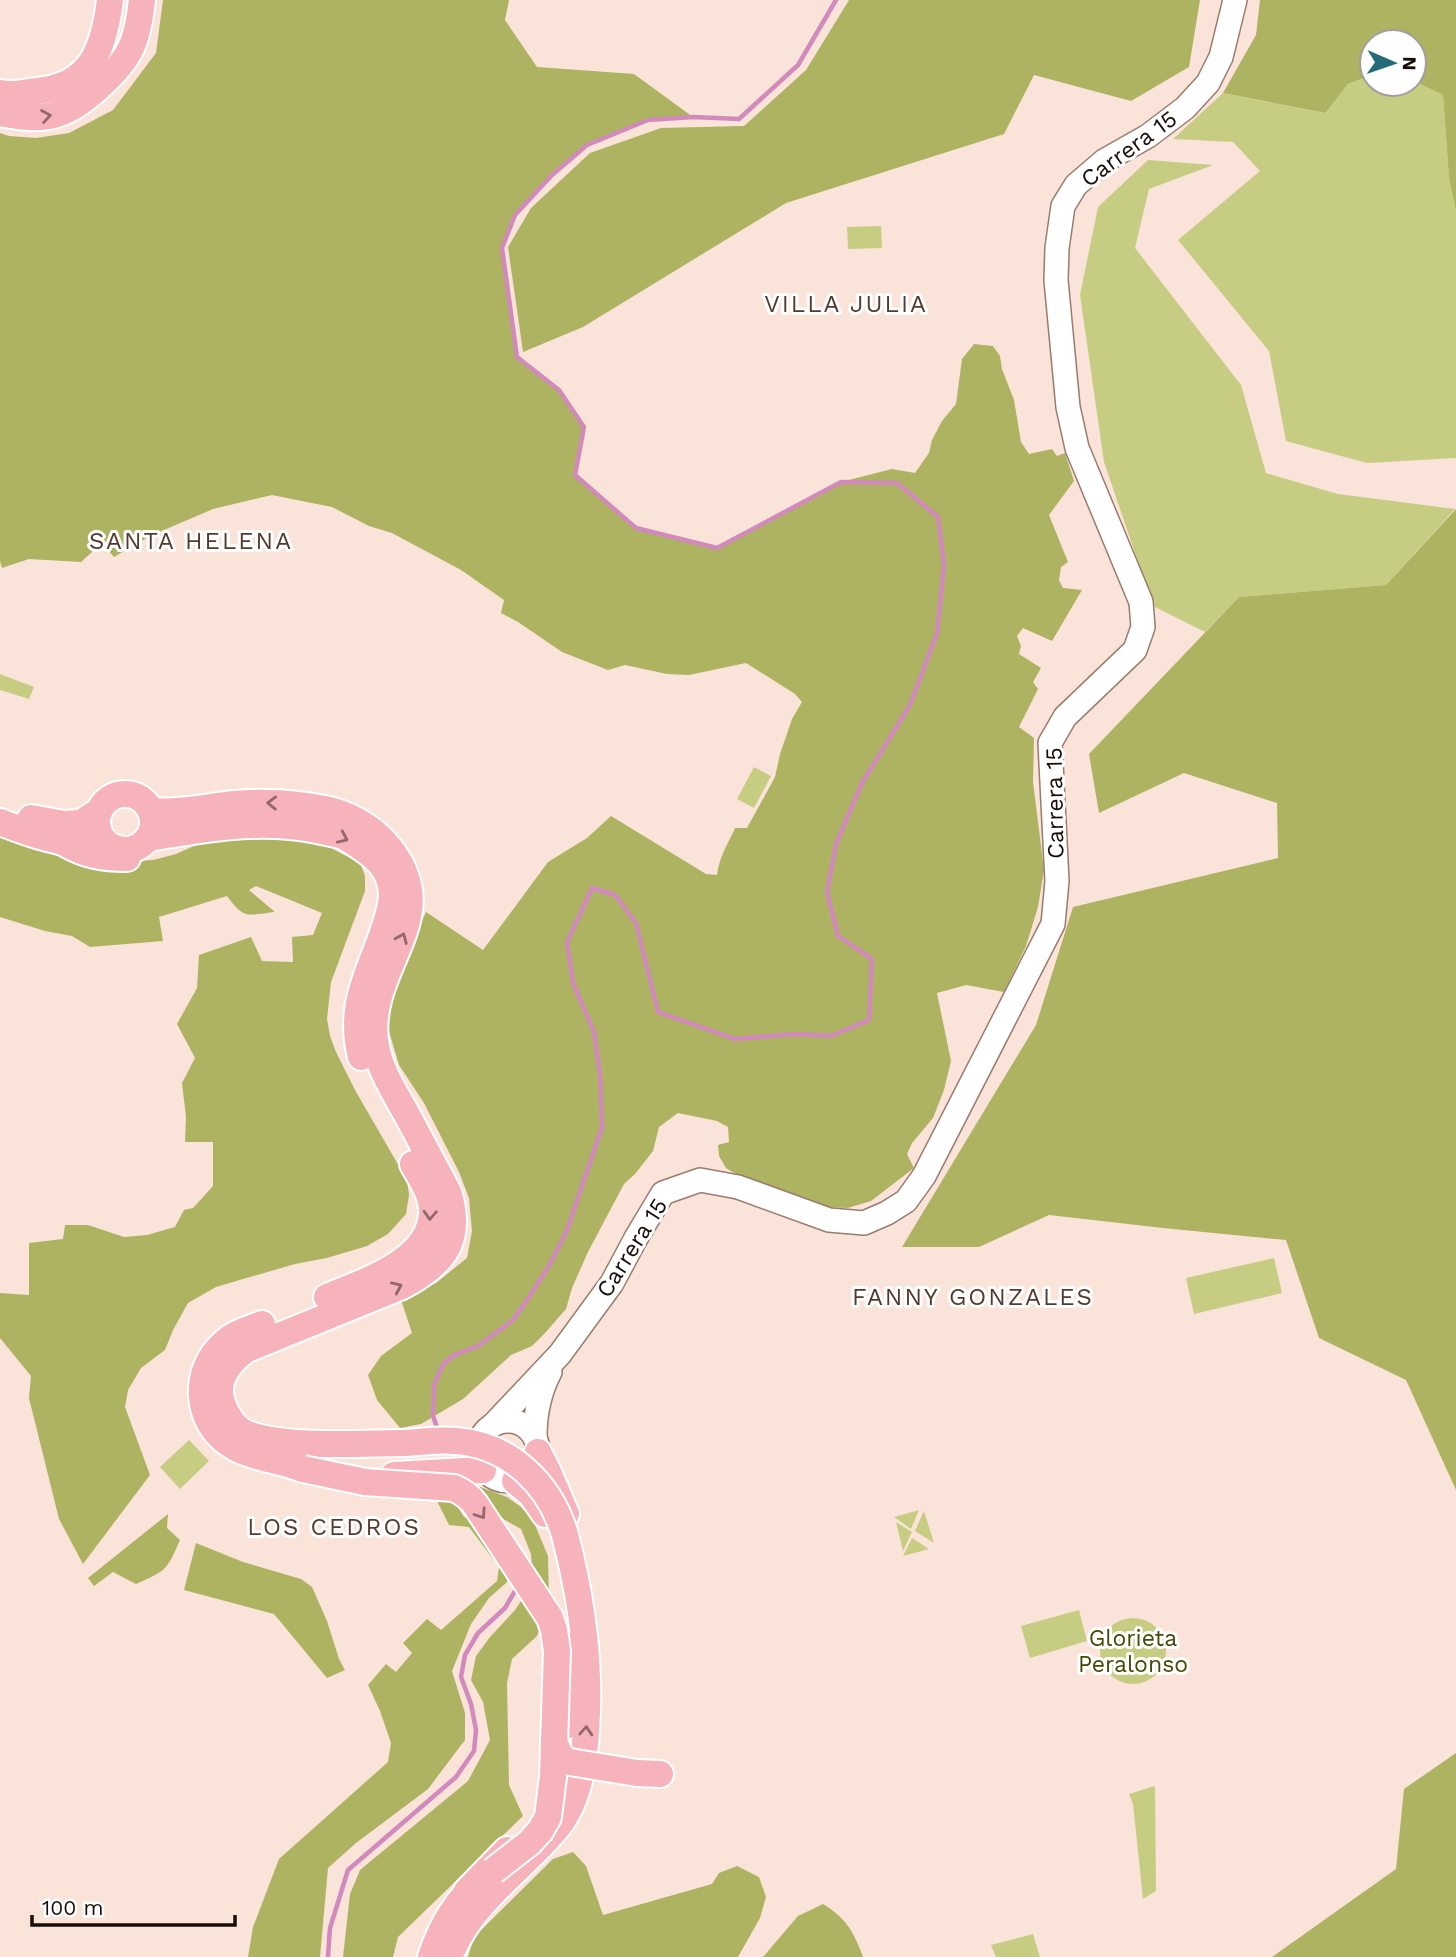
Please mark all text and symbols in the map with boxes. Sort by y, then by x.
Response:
north arrow [1358,28,1428,98]
text: N [1398,56,1421,71]
street label: Carrera 15 [1076,105,1182,193]
one-way arrow [40,109,52,124]
district label: VILLA JULIA [764,290,928,318]
district label: SANTA HELENA [89,527,293,555]
street label: Carrera 15 [1041,747,1069,859]
one-way arrow [266,795,276,811]
one-way arrow [336,830,348,844]
one-way arrow [393,933,407,945]
street label: Carrera 15 [591,1193,673,1303]
one-way arrow [423,1210,438,1221]
one-way arrow [390,1281,403,1295]
district label: FANNY GONZALES [852,1283,1094,1311]
one-way arrow [473,1506,485,1519]
district label: LOS CEDROS [247,1513,421,1541]
park label: Glorieta Peralonso [1078,1625,1188,1678]
one-way arrow [578,1725,593,1736]
scale bar [32,1884,234,1928]
text: 100 m [42,1895,104,1920]

